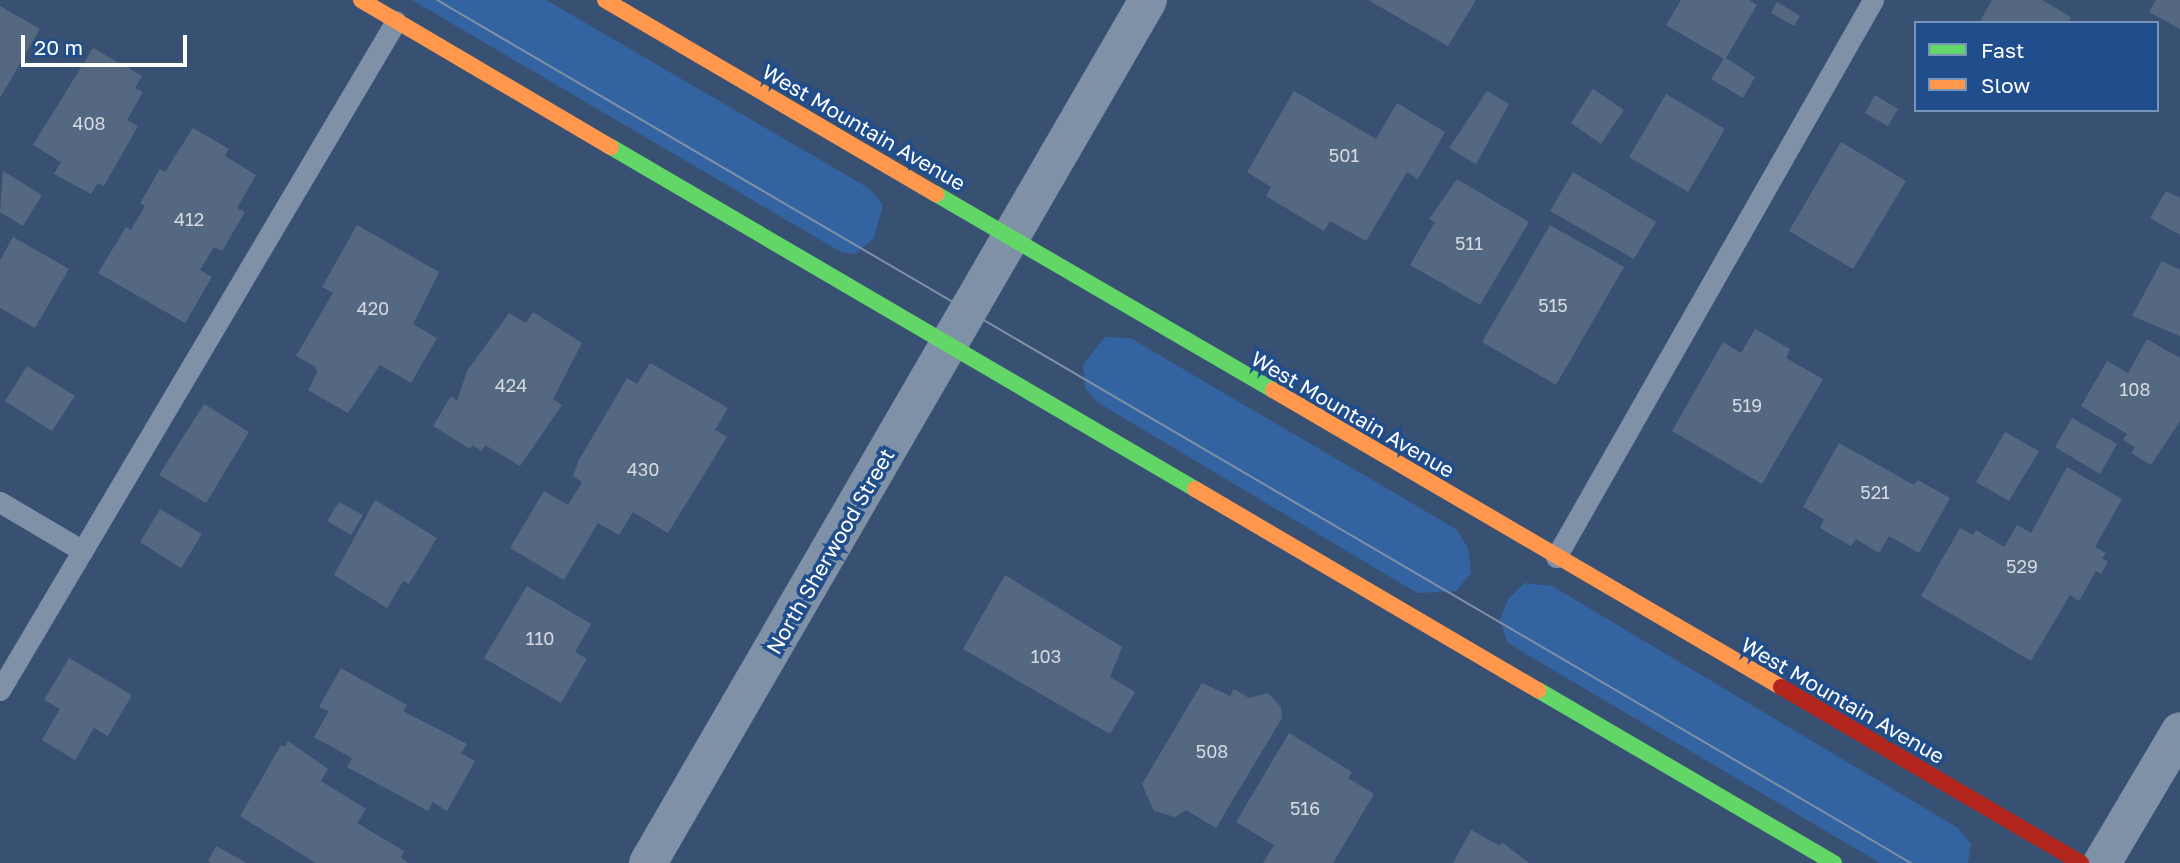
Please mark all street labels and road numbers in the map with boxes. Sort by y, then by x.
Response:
street label: West Mountain Avenue [758,58,970,196]
street label: West Mountain Avenue [1247,345,1459,483]
street label: North Sherwood Street [761,444,899,658]
street label: West Mountain Avenue [1737,631,1949,769]

